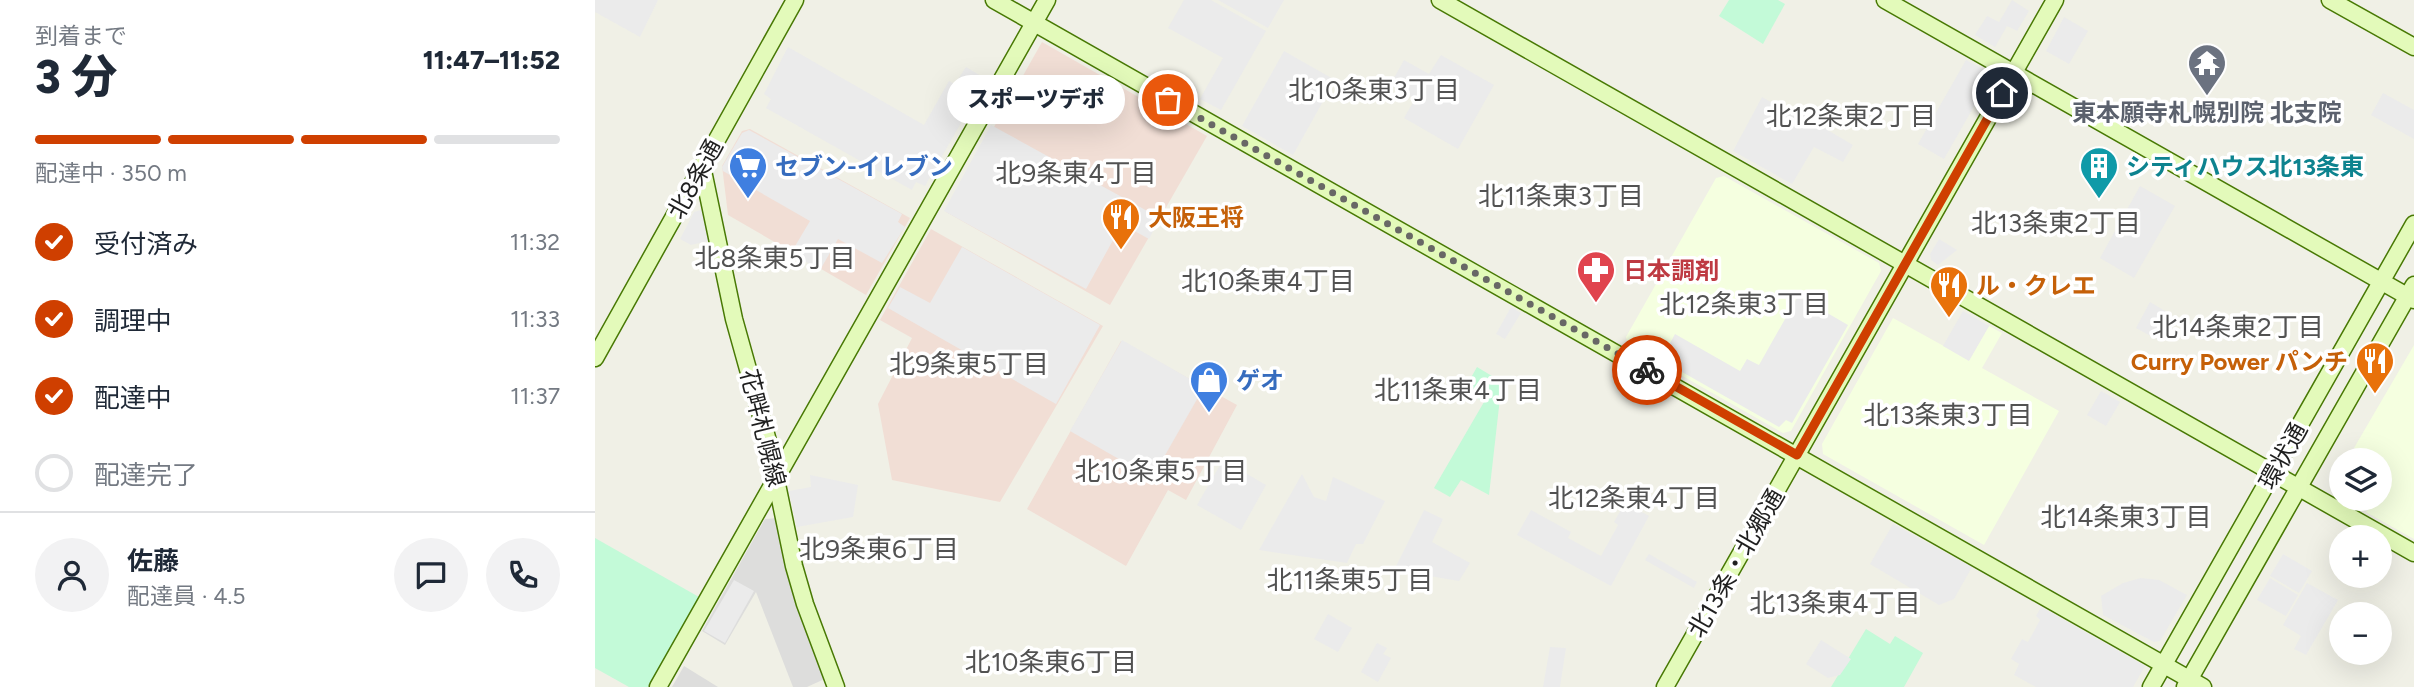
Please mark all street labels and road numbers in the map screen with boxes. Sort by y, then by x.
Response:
street label: 北8条通 [661,134,729,224]
street label: 花畔札幌線 [734,366,792,490]
street label: 環状通 [2253,417,2313,495]
street label: 北13条・北郷通 [1682,483,1790,643]

